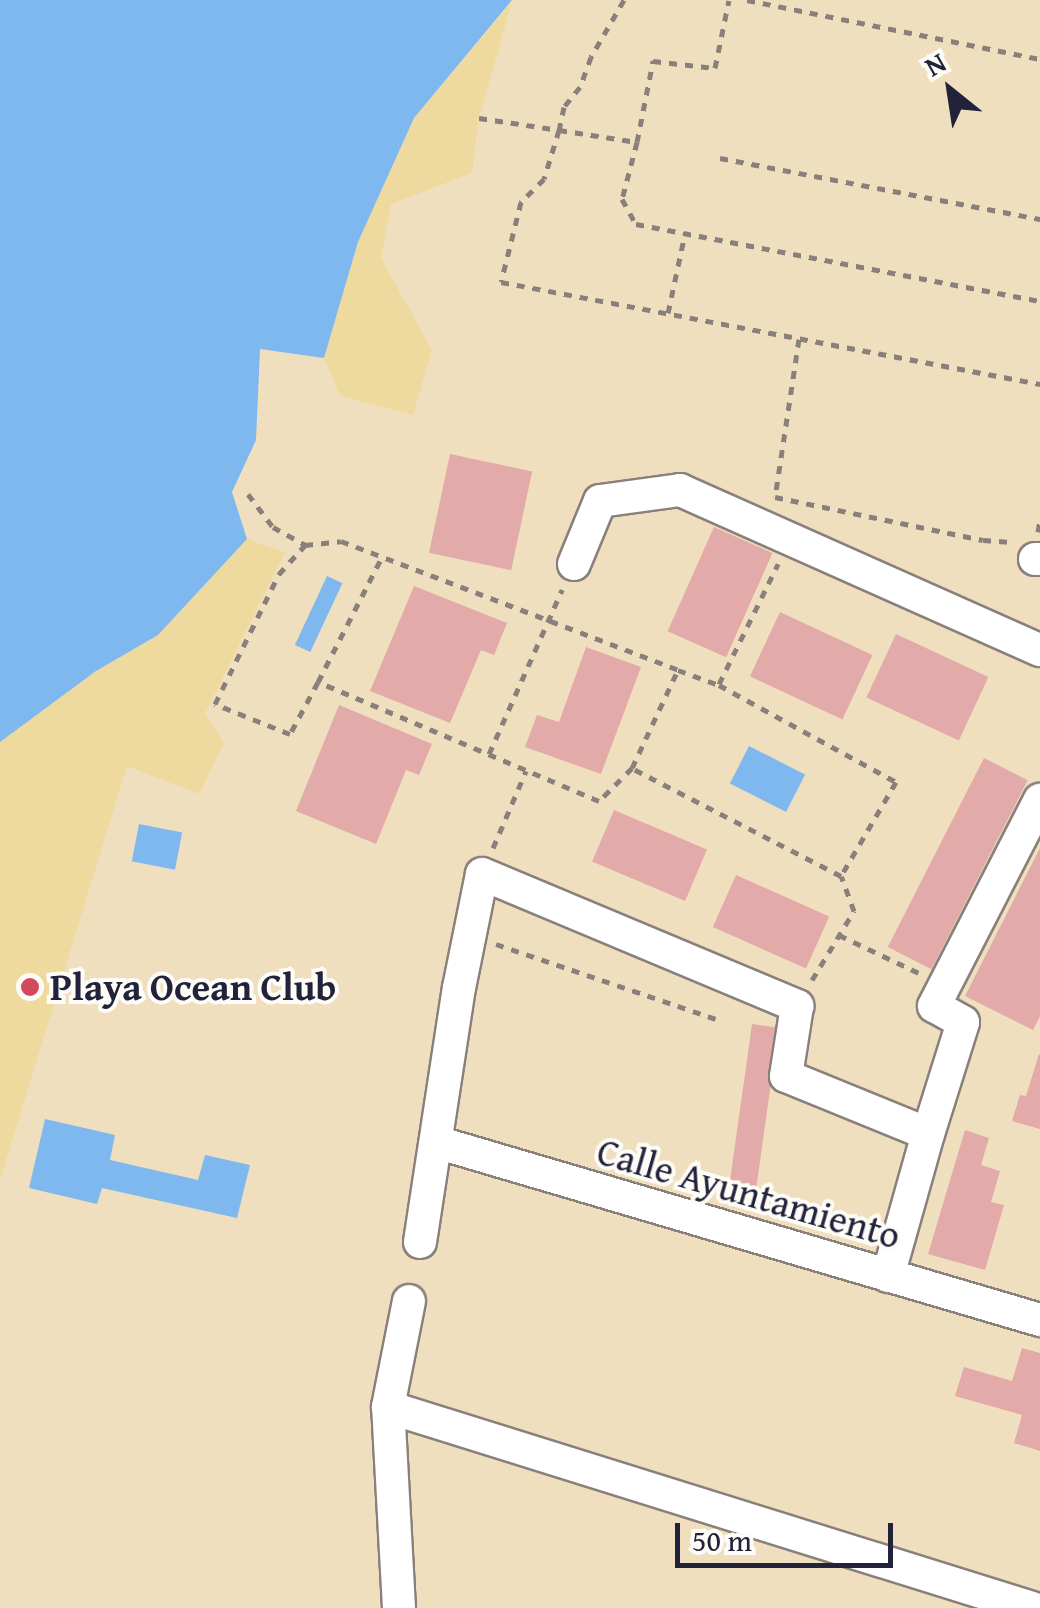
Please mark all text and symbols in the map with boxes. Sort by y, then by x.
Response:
north arrow [900,40,1000,140]
text: N [916,41,953,86]
place label: Playa Ocean Club [50,964,336,1010]
marker: Playa Ocean Club [19,976,41,998]
street label: Calle Ayuntamiento [592,1128,906,1258]
scale bar [680,1503,898,1565]
text: 50 m [692,1518,752,1562]

